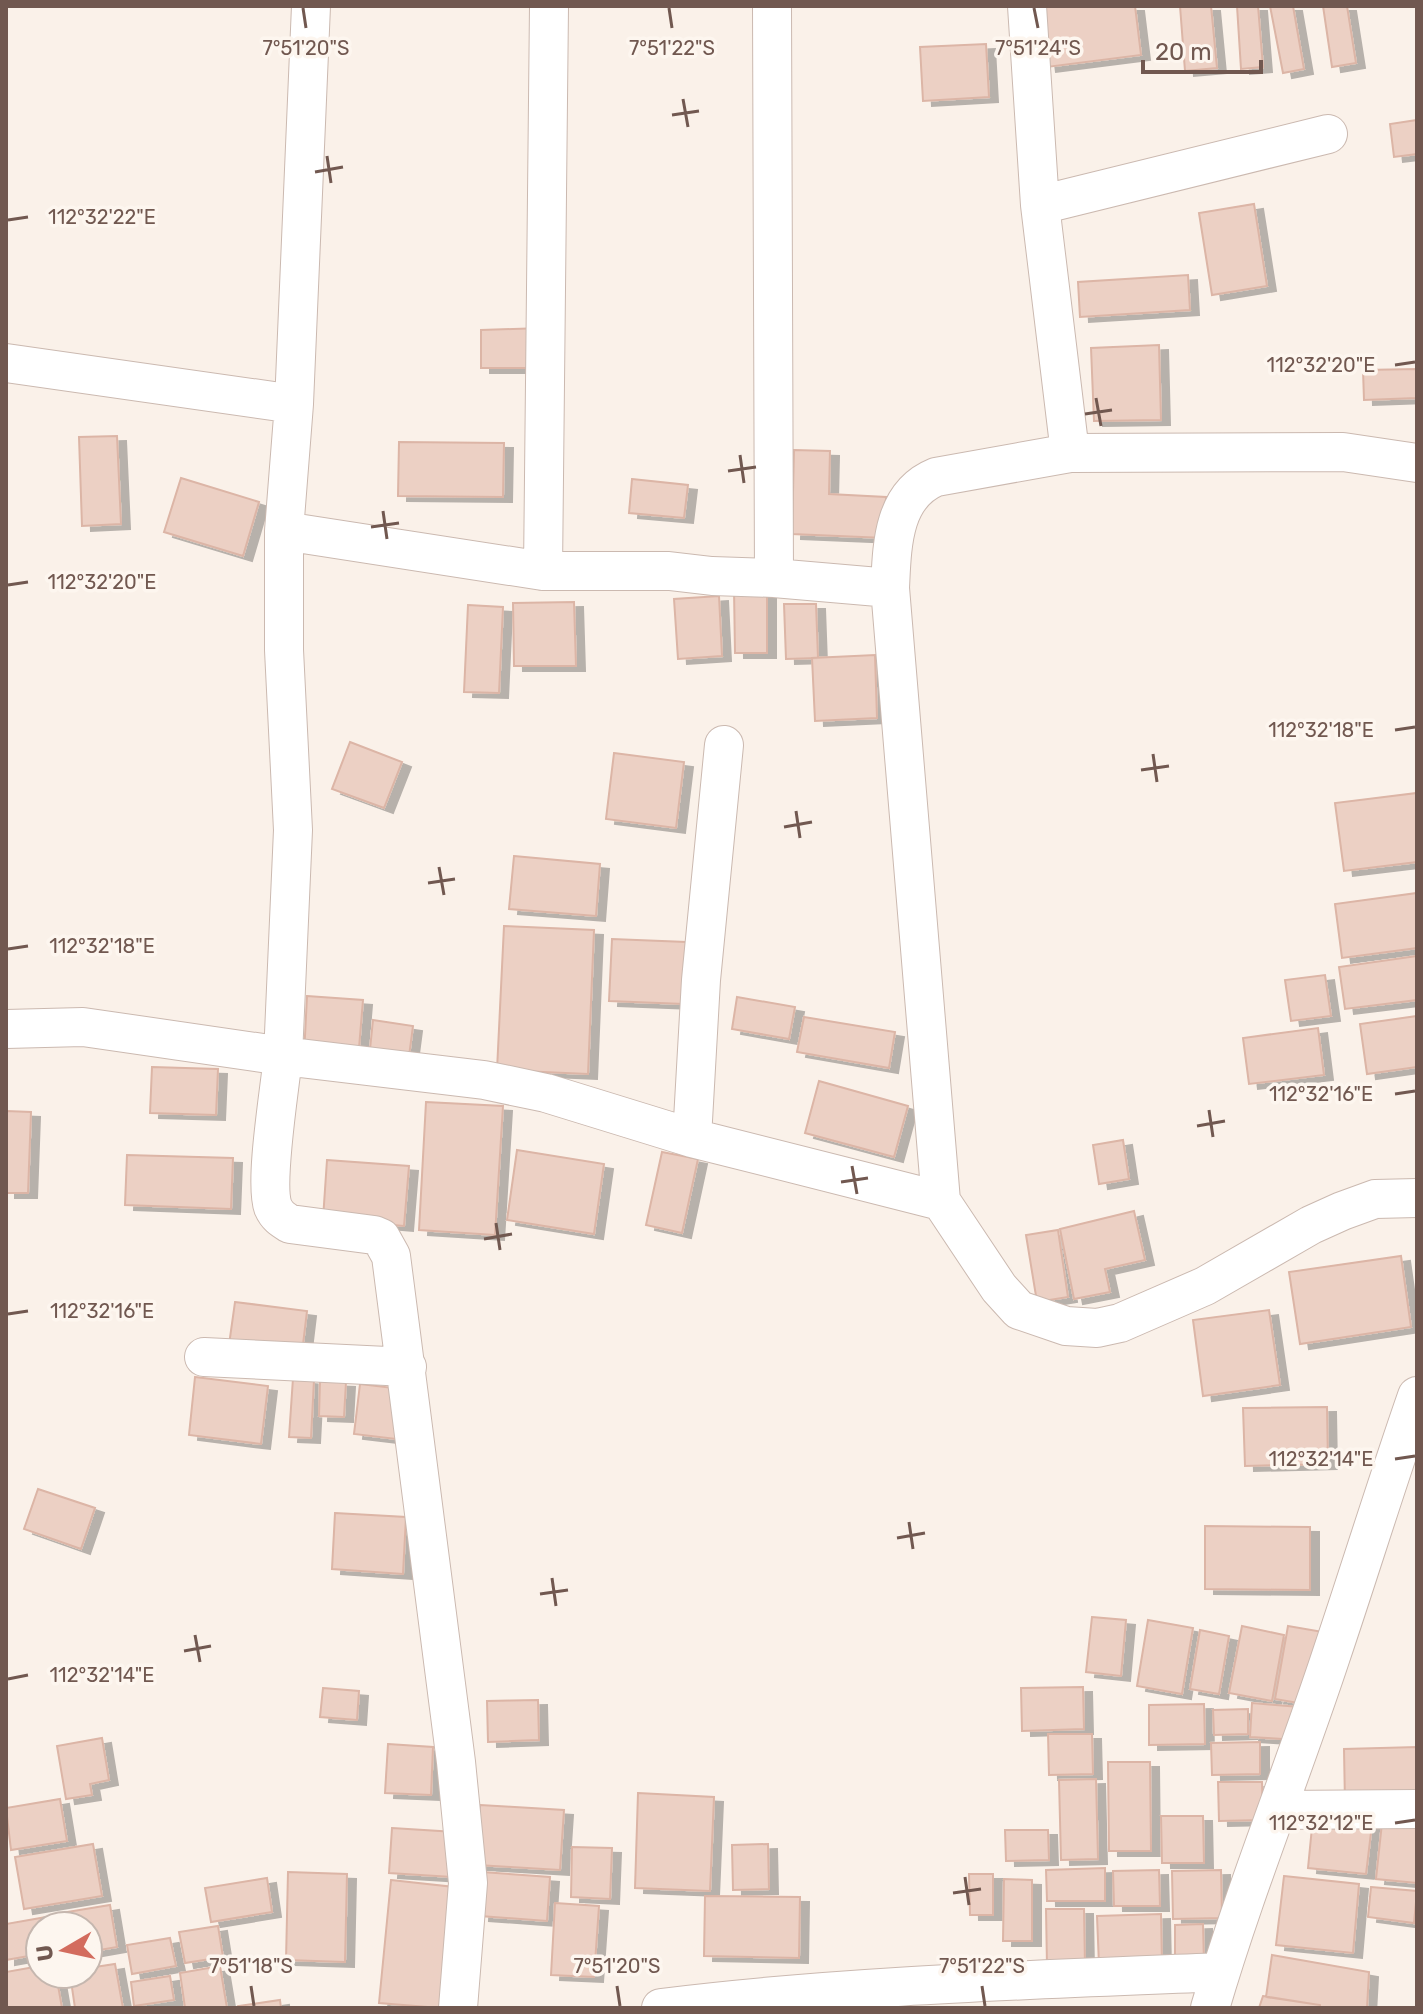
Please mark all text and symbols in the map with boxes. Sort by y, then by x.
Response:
scale bar [1143,24,1261,74]
text: 7°51'20"S [263,36,349,60]
text: 7°51'22"S [629,36,715,60]
text: 7°51'24"S [995,36,1081,60]
text: 20 m [1155,38,1212,66]
text: 112°32'22"E [48,205,156,229]
text: 112°32'20"E [1267,353,1375,377]
text: 112°32'20"E [48,570,156,594]
text: 112°32'18"E [1268,718,1374,742]
text: 112°32'18"E [49,934,155,958]
text: 112°32'16"E [1269,1082,1373,1106]
text: 112°32'16"E [50,1299,154,1323]
text: 112°32'14"E [1269,1447,1373,1471]
text: 112°32'14"E [50,1663,154,1687]
text: 112°32'12"E [1269,1811,1373,1835]
north arrow [24,1910,104,1990]
text: U [30,1943,59,1963]
text: 7°51'18"S [209,1954,293,1978]
text: 7°51'20"S [574,1954,660,1978]
text: 7°51'22"S [939,1954,1025,1978]

